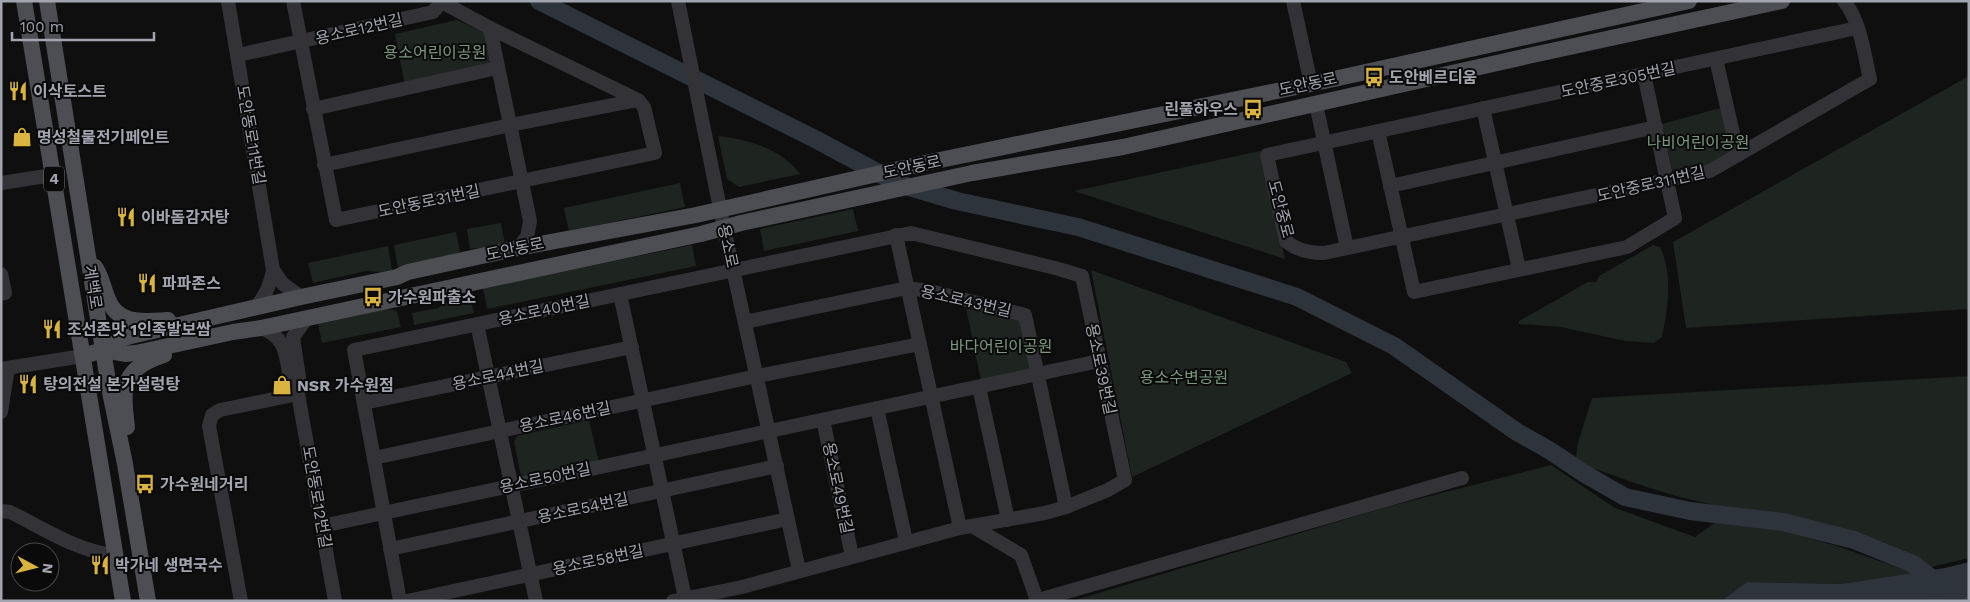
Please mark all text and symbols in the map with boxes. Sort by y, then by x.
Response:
scale bar [12,10,155,42]
street label: 용소로12번길 [313,10,405,48]
text: 100 m [20,18,64,36]
park label: 용소어린이공원 [383,43,487,62]
street label: 도안중로305번길 [1559,59,1677,101]
bus stop icon: 도안베르디움 [1363,66,1385,88]
place label: 도안베르디움 [1389,68,1477,87]
street label: 도안동로 [1277,69,1339,99]
restaurant icon: 이삭토스트 [7,80,29,102]
place label: 이삭토스트 [33,82,107,101]
street label: 도안동로11번길 [233,84,269,186]
bus stop icon: 린풀하우스 [1242,98,1264,120]
place label: 린풀하우스 [1164,100,1238,119]
shop icon: 명성철물전기페인트 [11,126,33,148]
place label: 명성철물전기페인트 [37,128,170,147]
park label: 나비어린이공원 [1646,133,1750,152]
street label: 도안동로 [881,152,943,182]
street label: 도안중로311번길 [1595,162,1707,206]
road number: 4 [44,166,64,192]
street label: 도안중로 [1264,178,1298,240]
street label: 도안동로31번길 [376,181,482,221]
restaurant icon: 이바돔감자탕 [115,206,137,228]
place label: 이바돔감자탕 [141,208,230,227]
street label: 용소로 [714,222,742,270]
street label: 도안동로 [484,234,546,264]
street label: 계백로 [80,264,106,311]
restaurant icon: 파파존스 [136,272,158,294]
place label: 파파존스 [162,274,221,293]
street label: 용소로43번길 [919,281,1013,321]
bus stop icon: 가수원파출소 [362,286,384,308]
place label: 가수원파출소 [388,288,477,307]
street label: 용소로40번길 [496,291,592,329]
restaurant icon: 조선존맛 1인족발보쌈 [41,318,63,340]
place label: 조선존맛 1인족발보쌈 [67,320,211,339]
street label: 용소로39번길 [1082,322,1120,416]
park label: 바다어린이공원 [949,337,1053,356]
street label: 용소로44번길 [450,356,546,394]
park label: 용소수변공원 [1140,368,1228,387]
restaurant icon: 탕의전설 본가설렁탕 [17,373,39,395]
shop icon: NSR 가수원점 [271,374,293,396]
place label: 탕의전설 본가설렁탕 [43,375,180,394]
place label: NSR 가수원점 [297,376,394,395]
street label: 용소로46번길 [517,398,613,436]
street label: 용소로49번길 [819,440,857,536]
street label: 도안동로12번길 [299,444,335,550]
street label: 용소로50번길 [498,459,592,497]
bus stop icon: 가수원네거리 [134,473,156,495]
place label: 가수원네거리 [160,475,248,494]
street label: 용소로54번길 [536,489,630,527]
street label: 용소로58번길 [551,541,645,579]
north arrow [10,542,60,592]
restaurant icon: 박가네 생면국수 [89,554,111,576]
place label: 박가네 생면국수 [115,556,223,575]
text: N [39,562,56,575]

